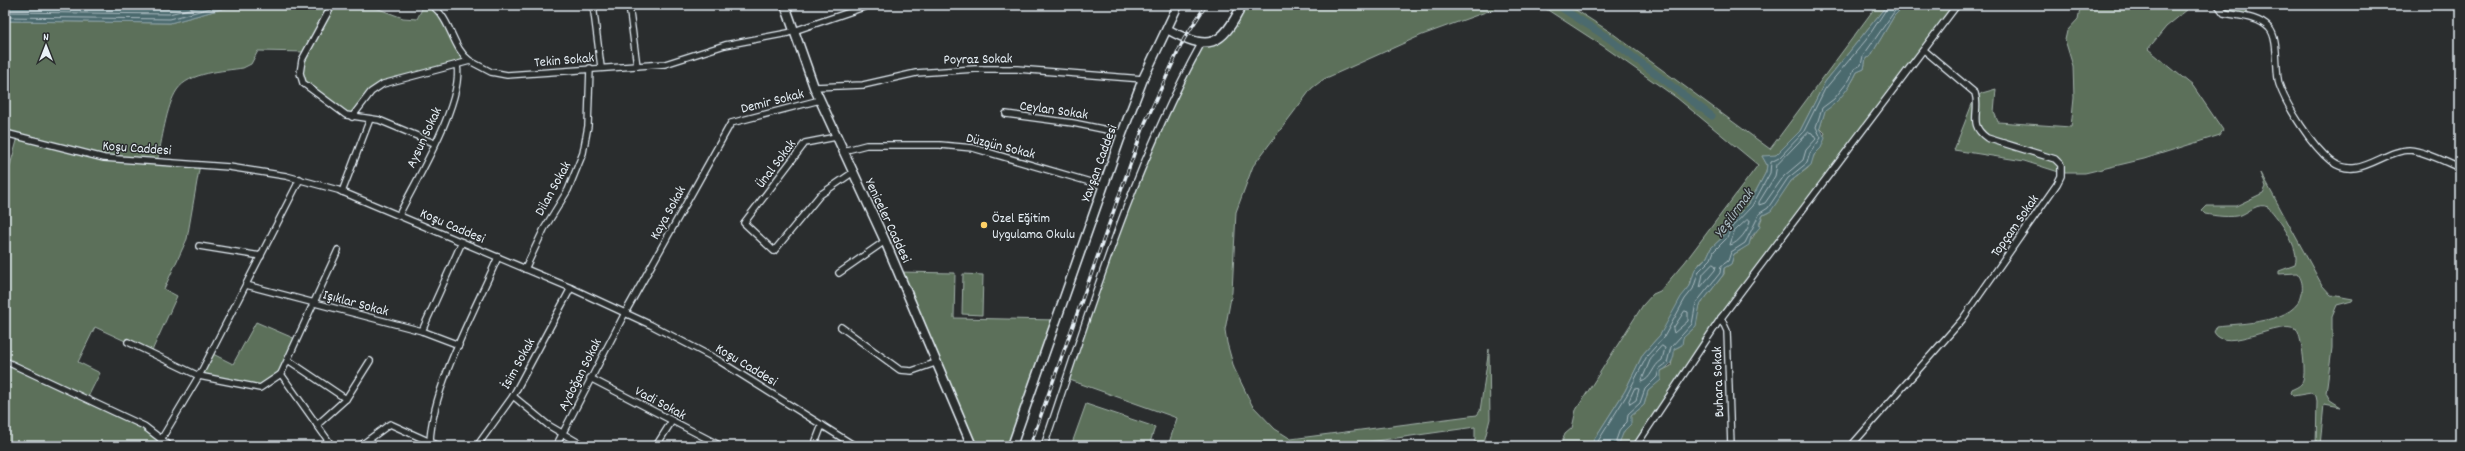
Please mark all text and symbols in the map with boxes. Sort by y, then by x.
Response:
north arrow [26,26,66,66]
text: N [43,30,49,46]
street label: Tekin Sokak [533,48,595,74]
street label: Poyraz Sokak [943,49,1013,71]
street label: Demir Sokak [739,84,806,119]
street label: Ceylan Sokak [1018,96,1089,126]
street label: Aysun Sokak [402,104,448,172]
street label: Yavşan Caddesi [1077,122,1123,205]
street label: Düzgün Sokak [964,129,1038,165]
street label: Ünal Sokak [752,135,802,193]
street label: Koşu Caddesi [102,137,173,161]
street label: Dilan Sokak [531,158,577,220]
street label: Yeniceler Caddesi [859,175,916,267]
street label: Kaya Sokak [646,182,692,244]
water label: Yeşilırmak [1709,183,1761,244]
street label: Topçam Sokak [1987,191,2045,262]
street label: Koşu Caddesi [416,204,488,250]
place label: Özel Eğitim Uygulama Okulu [992,209,1075,245]
marker: Özel Eğitim Uygulama Okulu [979,220,989,230]
street label: Işıklar Sokak [320,286,391,322]
street label: İsim Sokak [497,335,541,393]
street label: Aydoğan Sokak [554,335,608,415]
street label: Koşu Caddesi [711,339,781,392]
street label: Buhara Sokak [1708,346,1730,418]
street label: Vadi Sokak [631,382,690,426]

